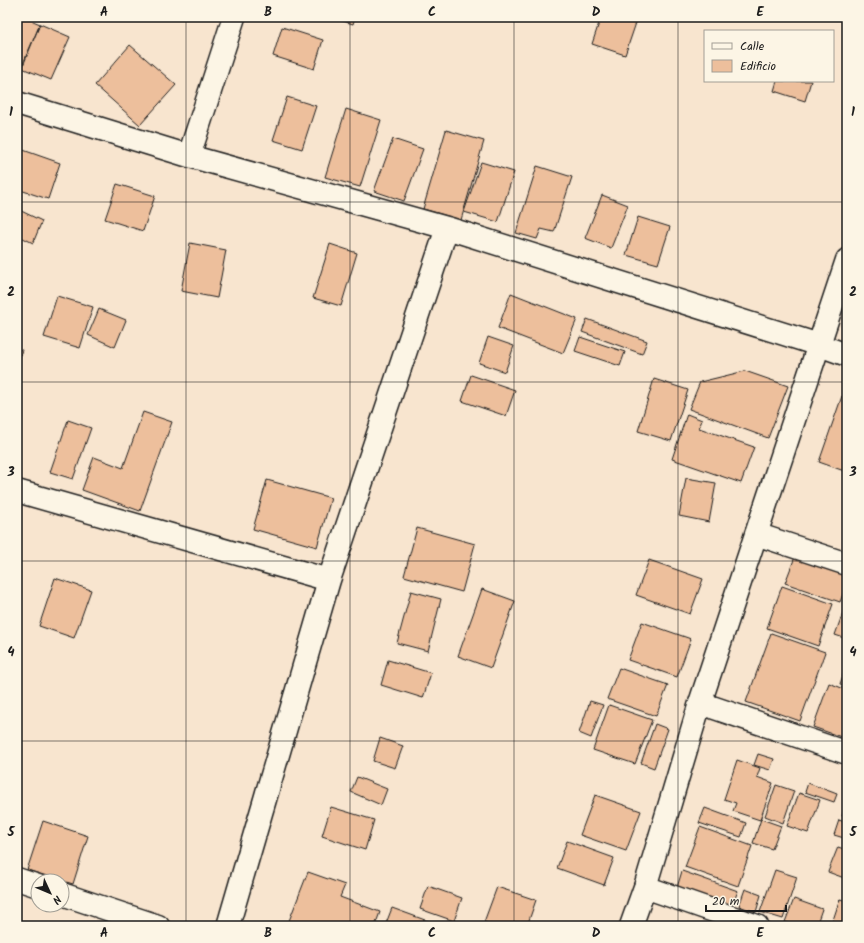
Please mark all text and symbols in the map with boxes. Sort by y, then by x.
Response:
text: A [100,2,108,23]
text: B [264,2,272,23]
text: C [428,2,436,23]
text: D [592,2,601,23]
text: E [756,2,764,23]
legend [704,30,834,82]
text: Calle [740,37,765,56]
text: Edificio [740,57,776,76]
text: 1 [9,102,13,123]
text: 1 [851,102,855,123]
text: 2 [7,282,15,303]
text: 2 [849,282,857,303]
text: 3 [6,462,15,483]
text: 3 [848,462,857,483]
text: 4 [7,642,15,663]
text: 4 [849,642,857,663]
text: 5 [7,822,16,843]
text: 5 [849,822,858,843]
north arrow [30,873,70,913]
scale bar [706,887,786,913]
text: N [48,890,65,908]
text: 20 m [712,892,740,911]
text: A [100,923,108,943]
text: B [264,923,272,943]
text: C [428,923,436,943]
text: D [592,923,601,943]
text: E [756,923,764,943]

